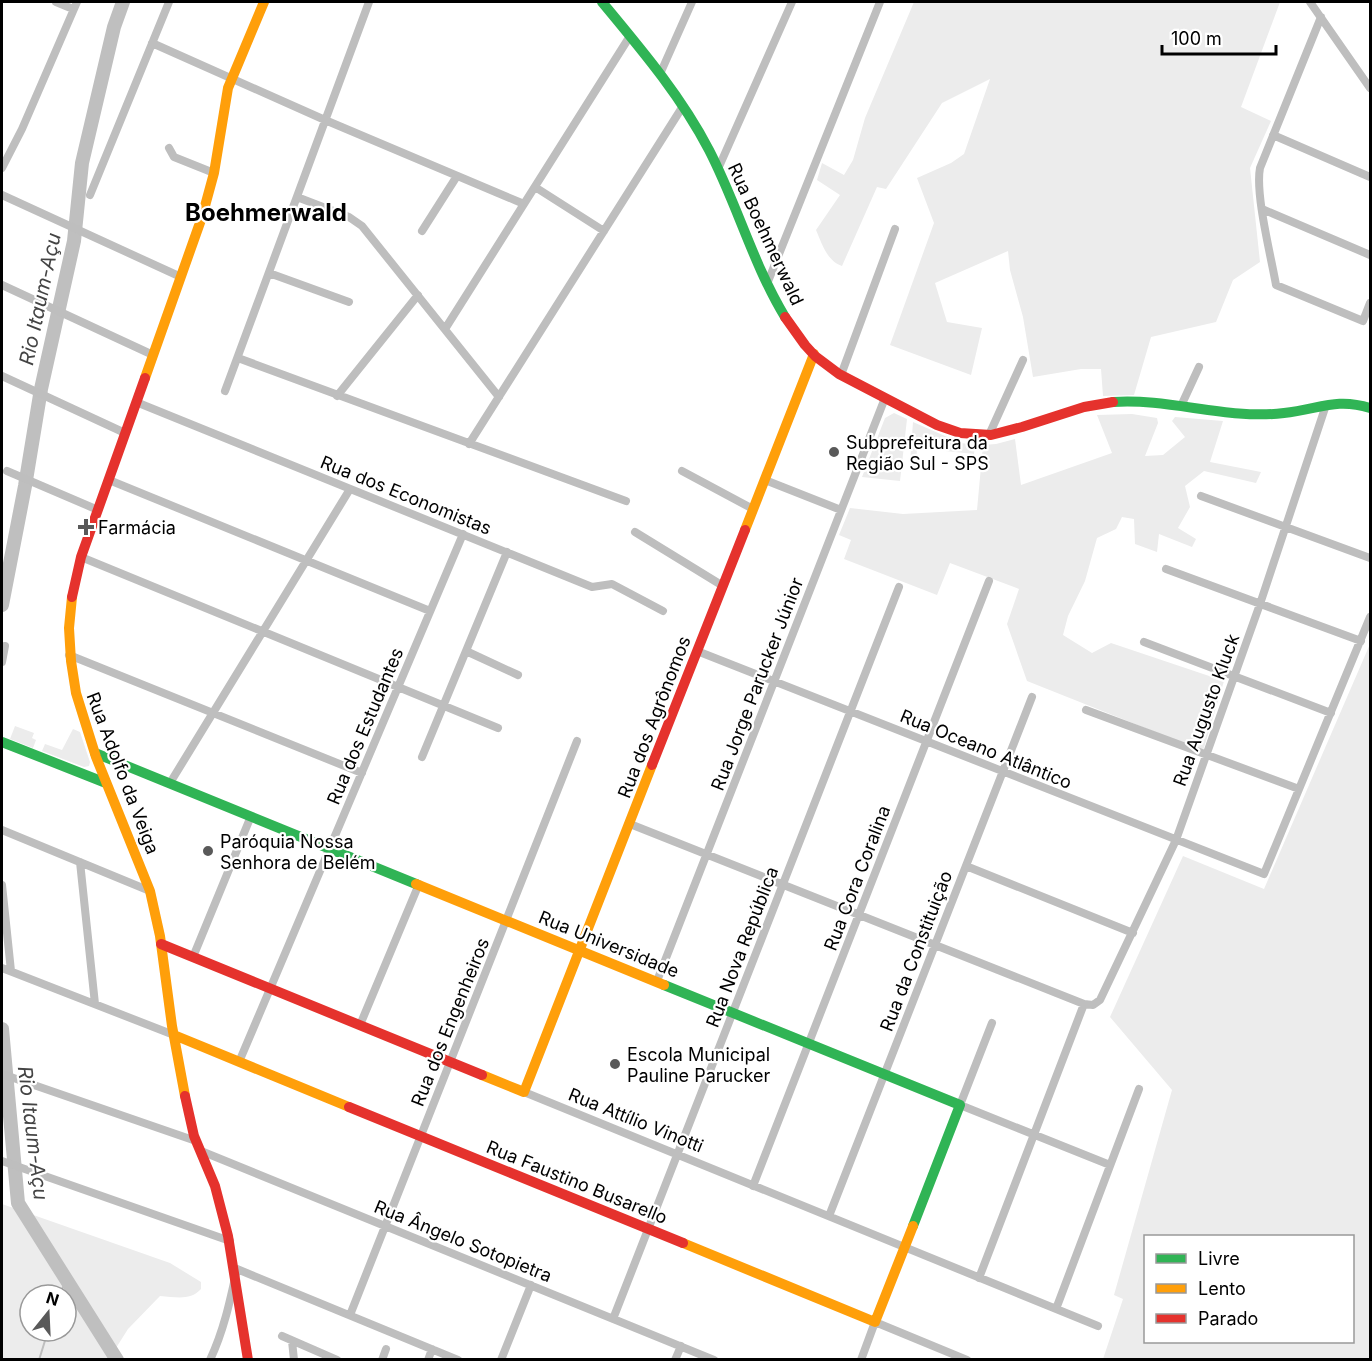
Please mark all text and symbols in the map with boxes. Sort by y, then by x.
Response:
scale bar [1162,18,1276,56]
text: 100 m [1171,28,1222,49]
street label: Rua Boehmerwald [724,160,808,308]
district label: Boehmerwald [185,198,347,227]
water label: Rio Itaum-Açu [14,231,66,367]
place label: Subprefeitura da Região Sul - SPS [846,432,989,474]
marker: Subprefeitura da Região Sul - SPS [827,445,841,459]
street label: Rua dos Economistas [318,451,494,539]
place label: Farmácia [98,517,176,538]
marker: Farmácia [79,520,93,534]
street label: Rua Jorge Parucker Júnior [707,574,807,793]
street label: Rua Augusto Kluck [1169,631,1243,789]
street label: Rua dos Agrônomos [613,633,695,801]
street label: Rua dos Estudantes [322,645,408,807]
street label: Rua Adolfo da Veiga [82,689,164,857]
street label: Rua Oceano Atlântico [897,705,1075,793]
street label: Rua Cora Coralina [820,803,894,953]
place label: Paróquia Nossa Senhora de Belém [220,831,376,873]
marker: Paróquia Nossa Senhora de Belém [201,844,215,858]
street label: Rua Nova República [702,864,782,1030]
street label: Rua da Constituição [876,868,956,1034]
street label: Rua Universidade [536,906,682,982]
street label: Rua dos Engenheiros [407,935,493,1109]
place label: Escola Municipal Pauline Parucker [627,1044,770,1086]
marker: Escola Municipal Pauline Parucker [608,1057,622,1071]
water label: Rio Itaum-Açu [13,1065,53,1201]
street label: Rua Attílio Vinotti [565,1083,707,1157]
street label: Rua Faustino Busarello [484,1136,670,1228]
street label: Rua Ângelo Sotopietra [371,1195,555,1286]
legend [1144,1235,1354,1343]
text: Livre [1198,1248,1240,1269]
text: Lento [1198,1278,1246,1299]
north arrow [18,1283,78,1343]
text: N [44,1287,62,1310]
text: Parado [1198,1308,1258,1329]

